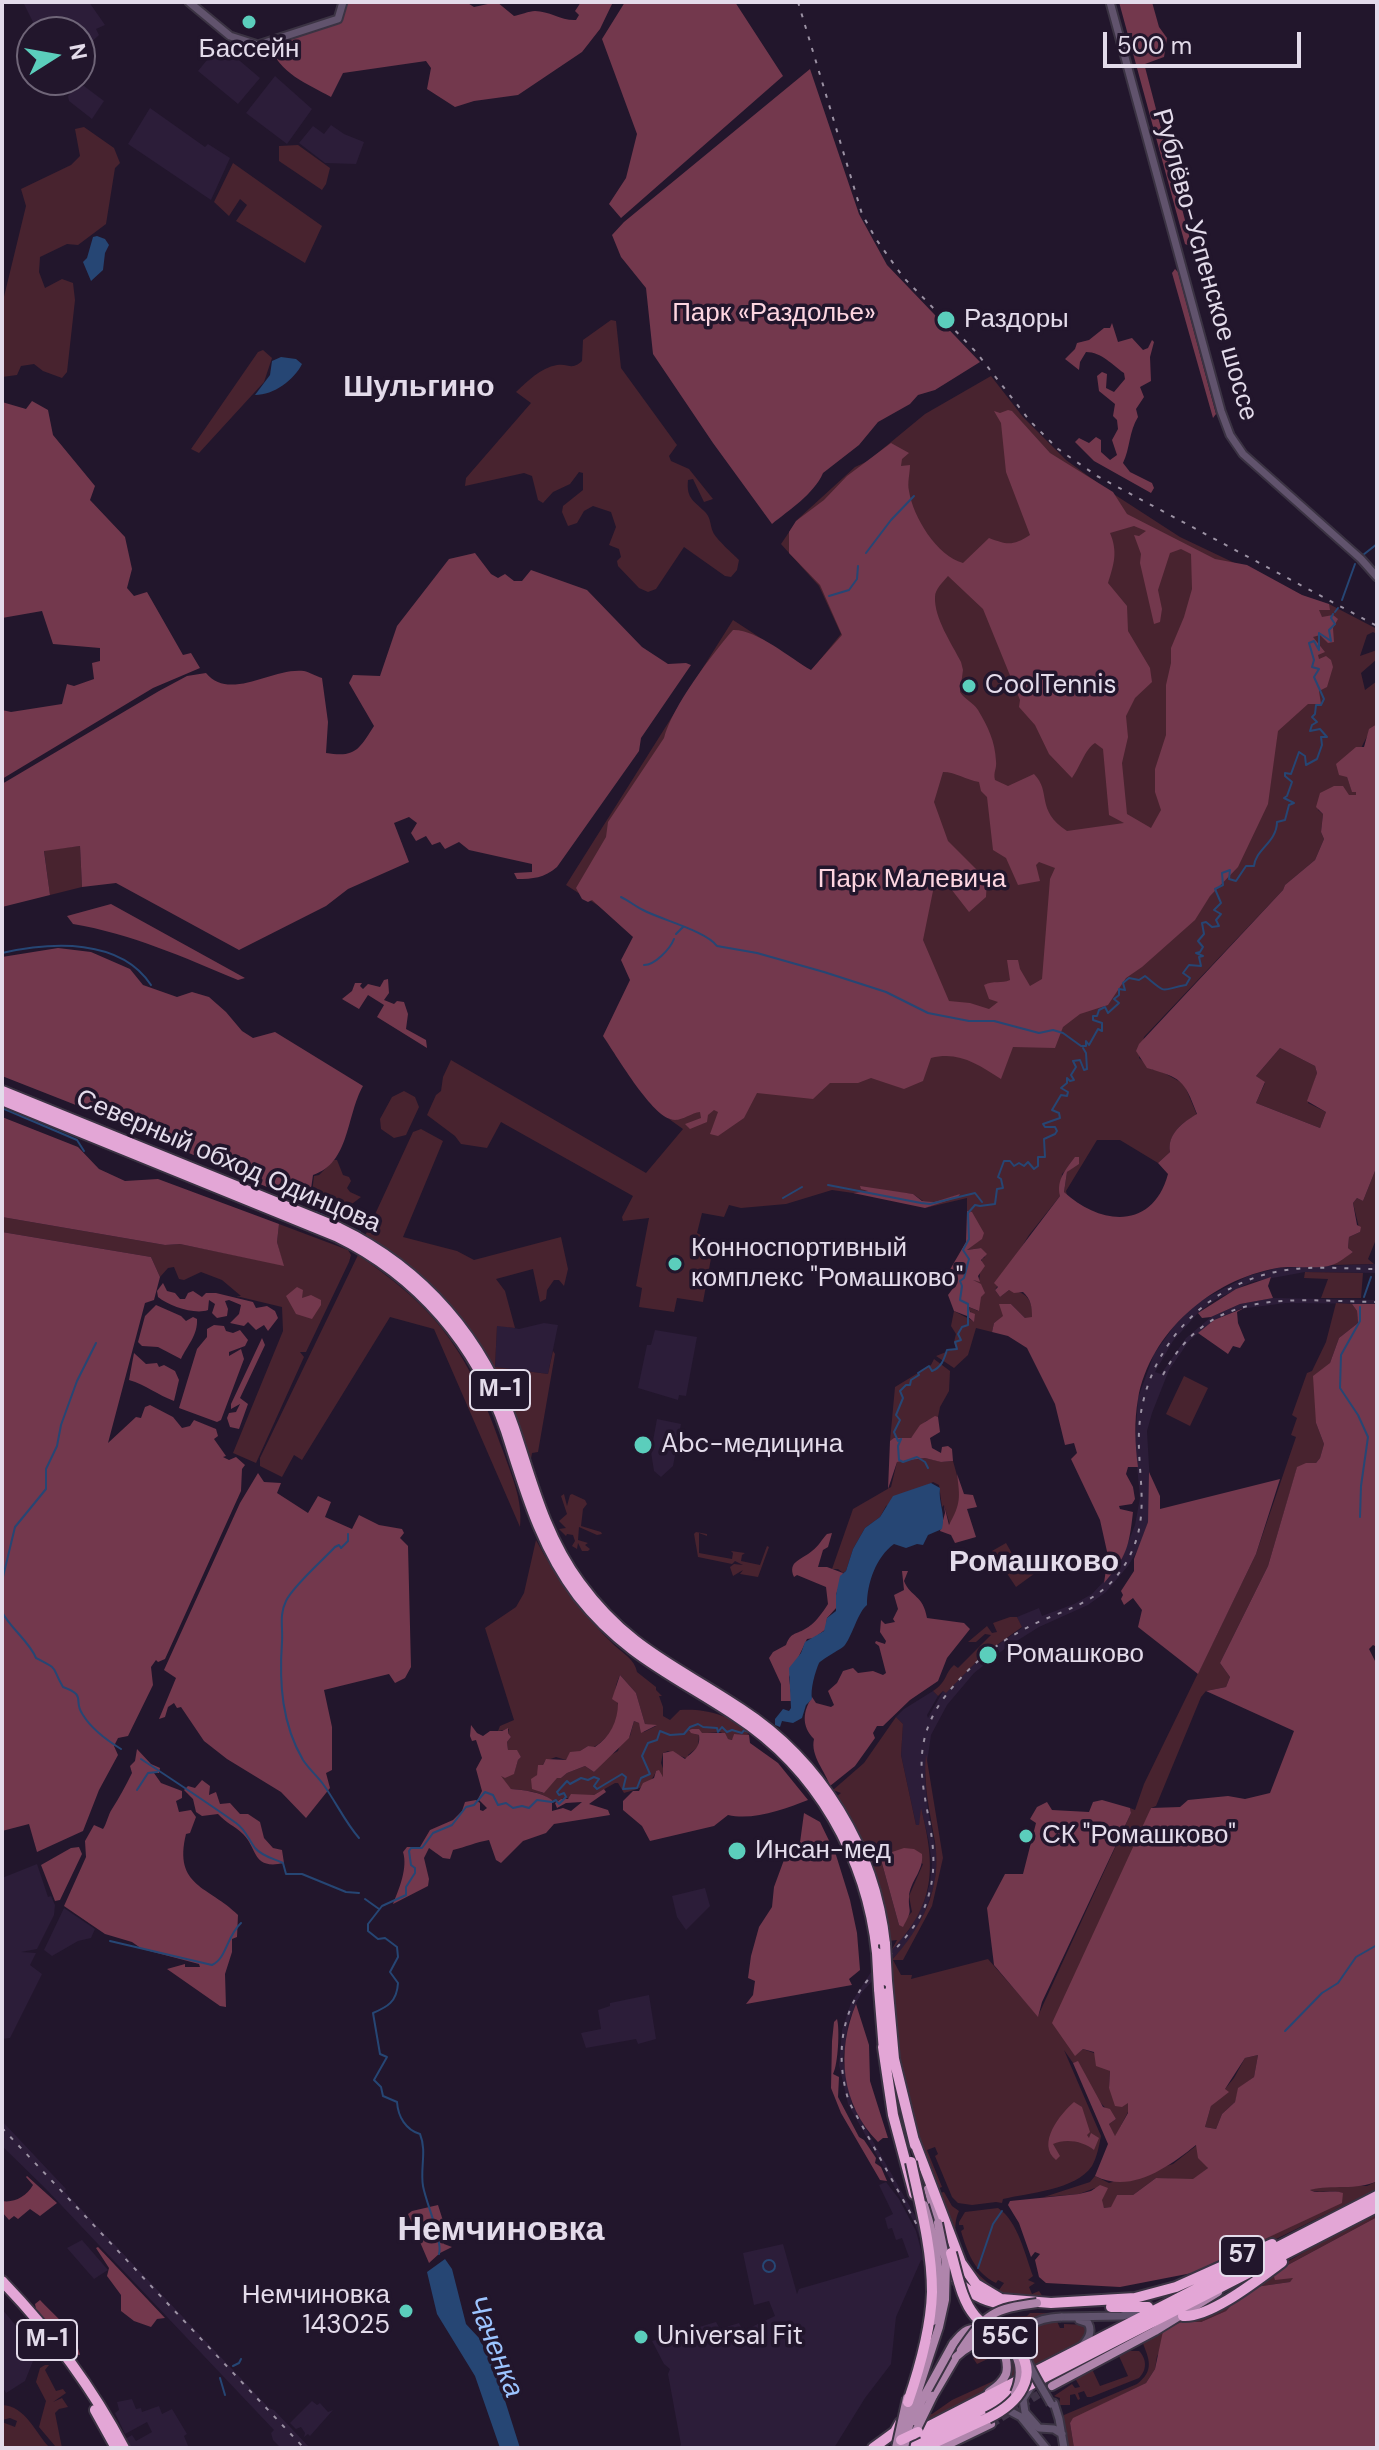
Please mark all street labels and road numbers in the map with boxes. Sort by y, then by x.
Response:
street label: Рублёво-Успенское шоссе [1144,105,1264,425]
street label: Северный обход Одинцова [71,1084,385,1240]
road number: М-1 [470,1370,530,1410]
road number: 57 [1220,2236,1264,2276]
road number: 55C [973,2318,1037,2358]
road number: М-1 [17,2320,77,2360]

